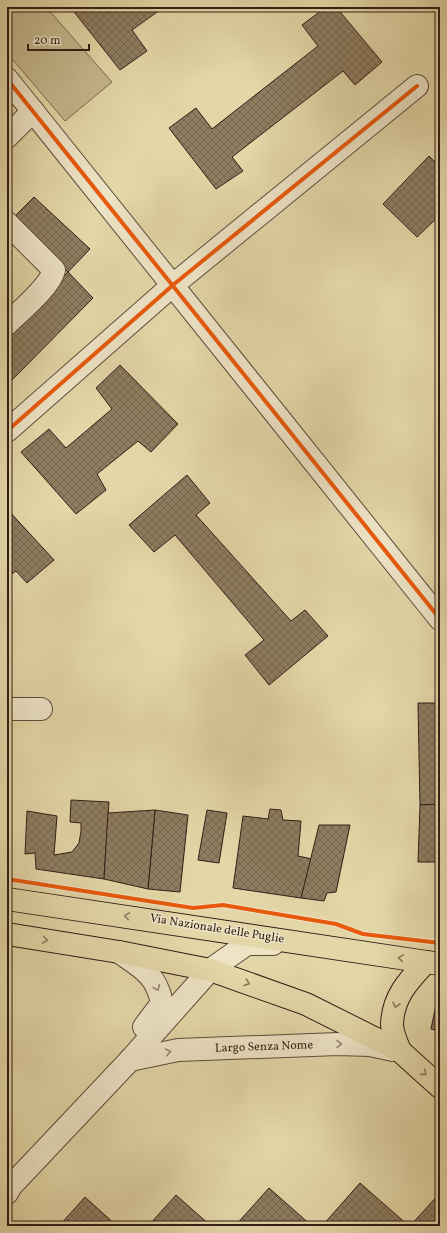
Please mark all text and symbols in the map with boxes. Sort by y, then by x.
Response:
scale bar [28,26,89,52]
text: 20 m [34,33,61,49]
street label: Via Nazionale delle Puglie [149,910,286,948]
one-way arrow [124,912,130,921]
one-way arrow [42,935,49,944]
one-way arrow [398,954,404,963]
one-way arrow [244,978,251,986]
one-way arrow [153,984,161,991]
one-way arrow [392,1002,400,1008]
street label: Largo Senza Nome [215,1037,314,1057]
one-way arrow [337,1040,343,1048]
one-way arrow [165,1048,171,1056]
one-way arrow [419,1068,427,1076]

